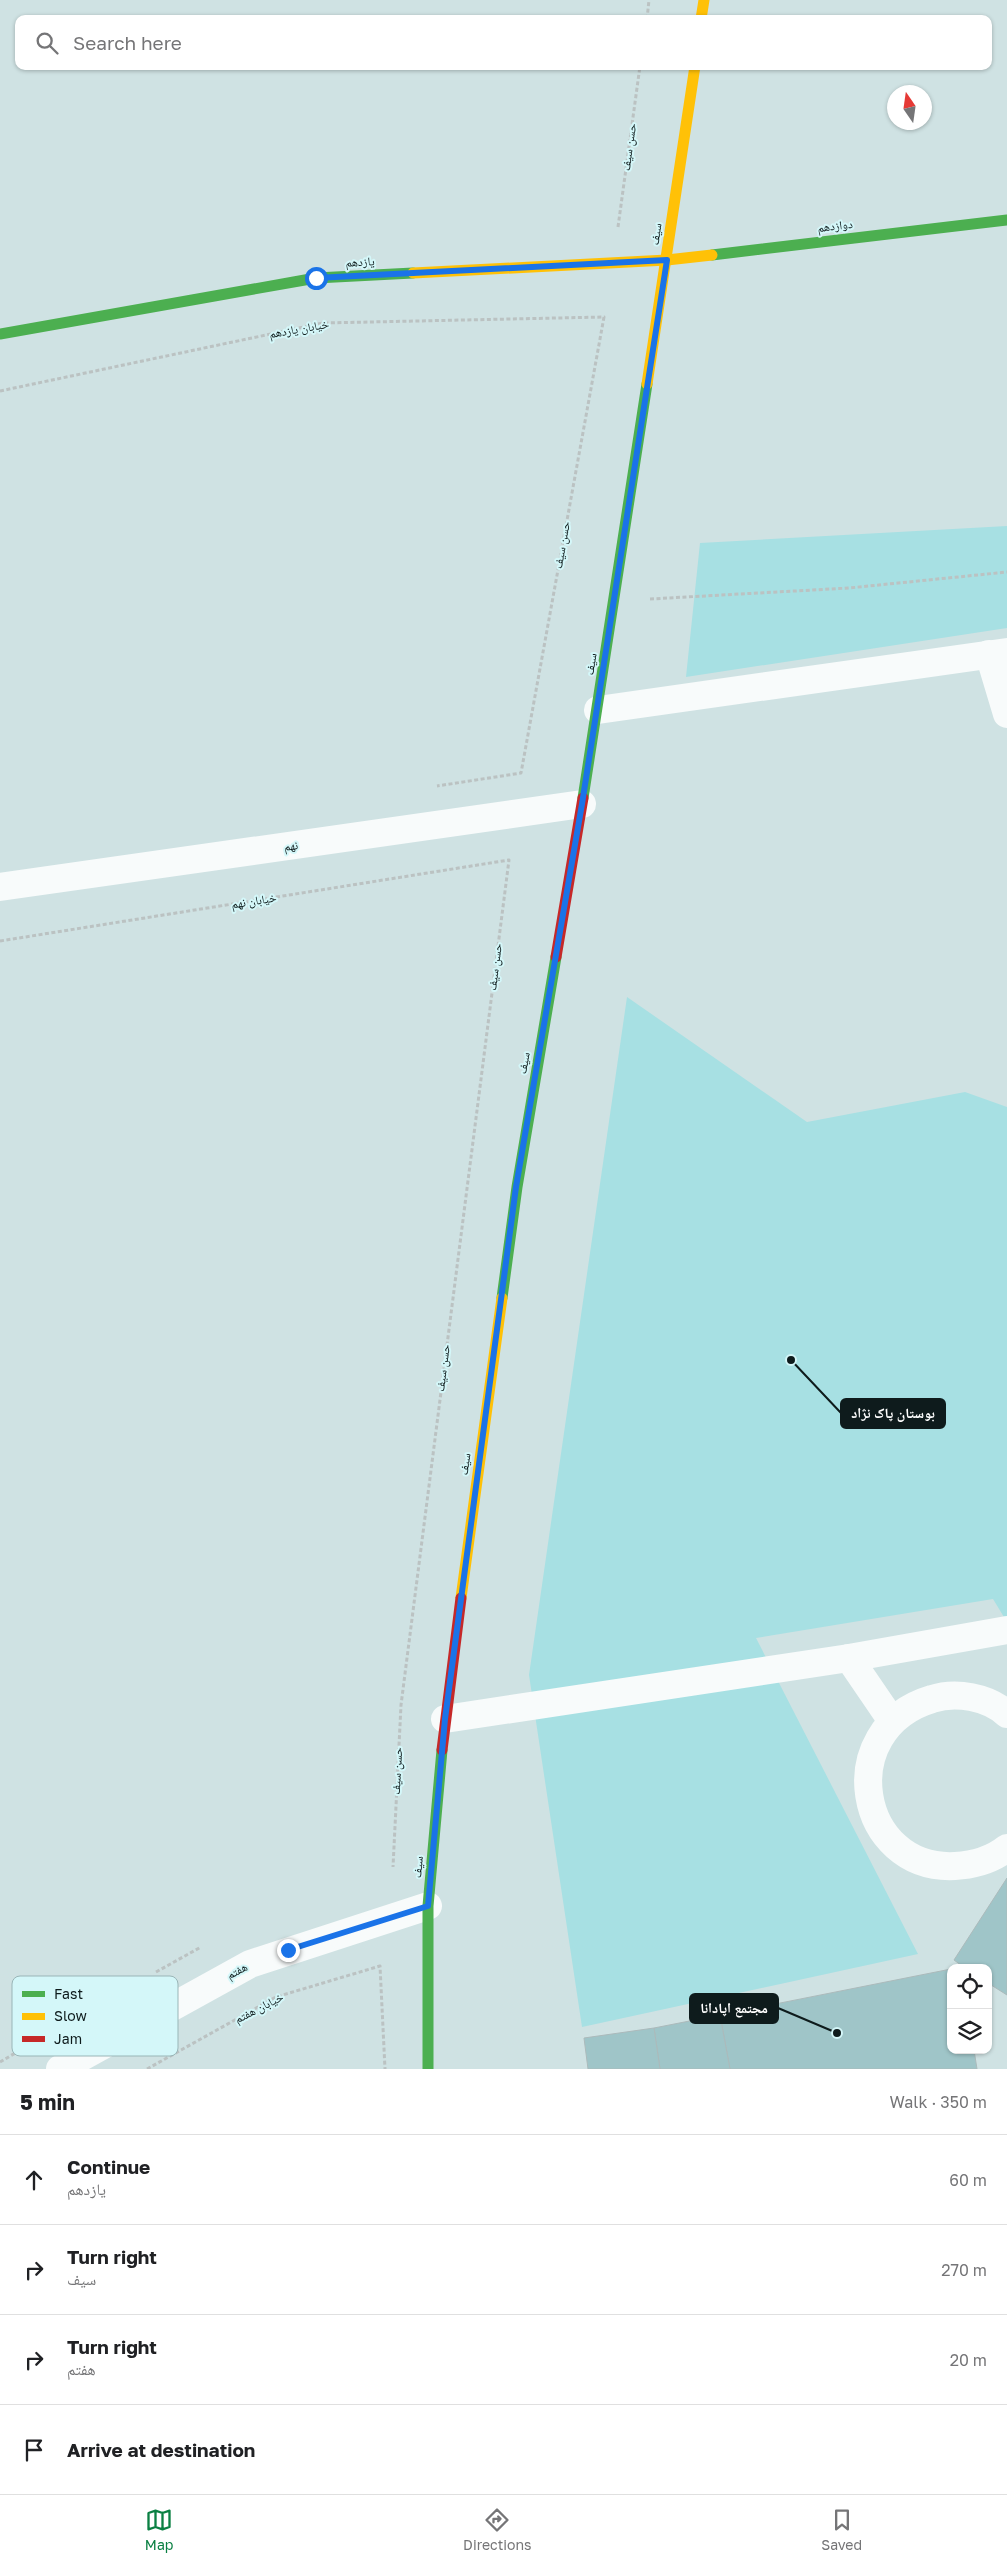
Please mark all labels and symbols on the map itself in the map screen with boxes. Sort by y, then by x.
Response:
north arrow [887,85,932,130]
street label: حسن سیف [618,122,639,172]
street label: دوازدهم [816,216,854,236]
street label: سیف [647,222,665,246]
street label: یازدهم [345,253,375,271]
route start [305,267,328,290]
street label: خیابان یازدهم [268,316,331,342]
street label: حسن سیف [550,520,573,570]
street label: سیف [581,652,600,676]
street label: نهم [283,837,299,855]
street label: خیابان نهم [230,889,278,912]
street label: حسن سیف [484,942,505,992]
street label: سیف [514,1051,533,1075]
street label: حسن سیف [432,1343,453,1393]
callout: بوستان پاک نژاد [841,1399,945,1428]
text: بوستان پاک نژاد [851,1404,935,1422]
street label: سیف [456,1452,474,1476]
street label: حسن سیف [388,1746,405,1795]
street label: سیف [409,1855,426,1879]
route end [277,1939,300,1962]
street label: هفتم [224,1959,250,1983]
legend [12,1976,178,2056]
text: Fast [54,1985,83,2002]
street label: خیابان هفتم [232,1989,286,2027]
callout: مجتمع اپادانا [690,1994,778,2023]
text: مجتمع اپادانا [700,1999,768,2018]
text: Slow [54,2007,87,2024]
text: Jam [54,2030,82,2047]

